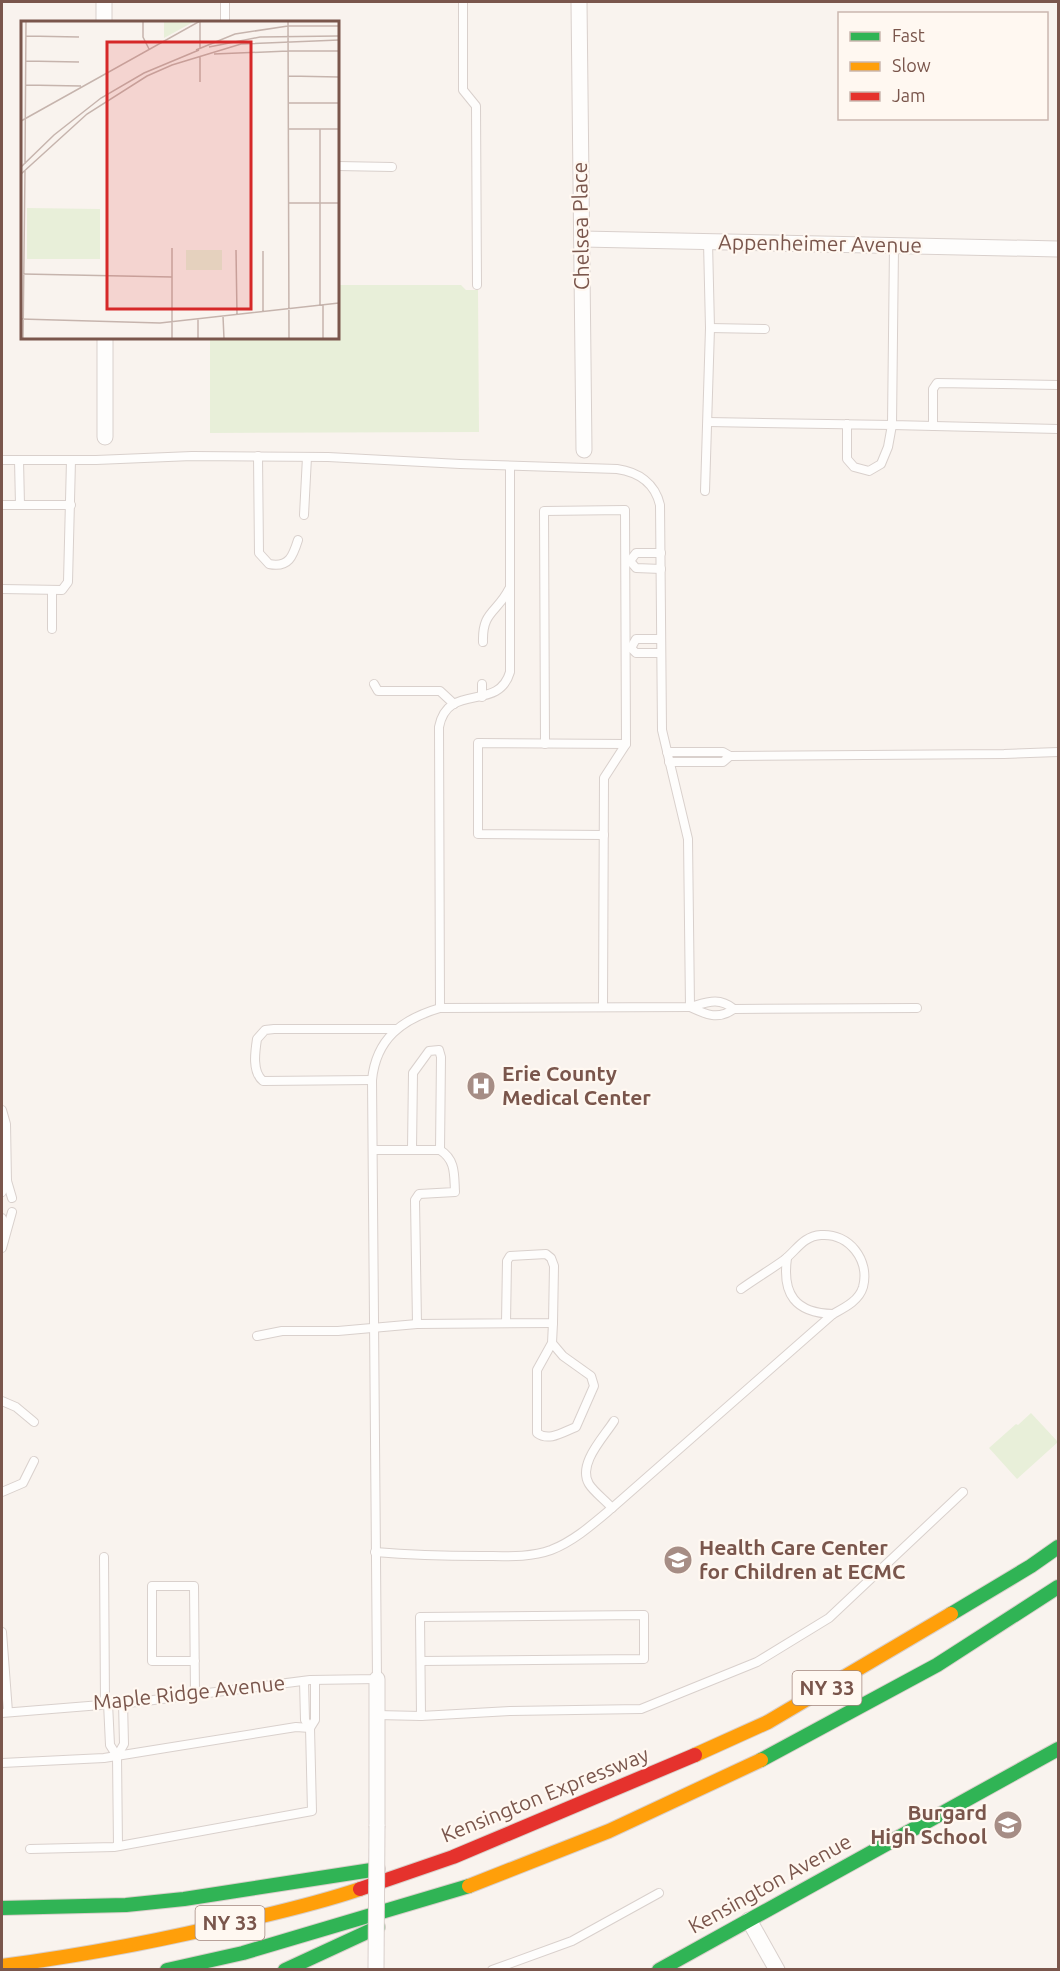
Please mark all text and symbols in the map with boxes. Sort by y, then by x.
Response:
legend [838,12,1048,120]
inset map [21,21,339,339]
text: Fast [892,25,925,45]
text: Slow [892,55,931,75]
text: Jam [892,85,926,105]
street label: Chelsea Place [567,162,593,290]
street label: Appenheimer Avenue [718,229,922,257]
place label: Erie County Medical Center [502,1061,651,1109]
hospital icon: Erie County Medical Center [465,1070,497,1102]
place label: Health Care Center for Children at ECMC [699,1535,905,1583]
school or university icon: Health Care Center for Children at ECMC [662,1544,694,1576]
street label: Maple Ridge Avenue [92,1670,286,1714]
road number: NY 33 [792,1671,862,1705]
street label: Kensington Expressway [437,1741,652,1847]
place label: Burgard High School [870,1800,987,1848]
school or university icon: Burgard High School [992,1809,1024,1841]
street label: Kensington Avenue [684,1828,855,1938]
road number: NY 33 [196,1906,264,1940]

